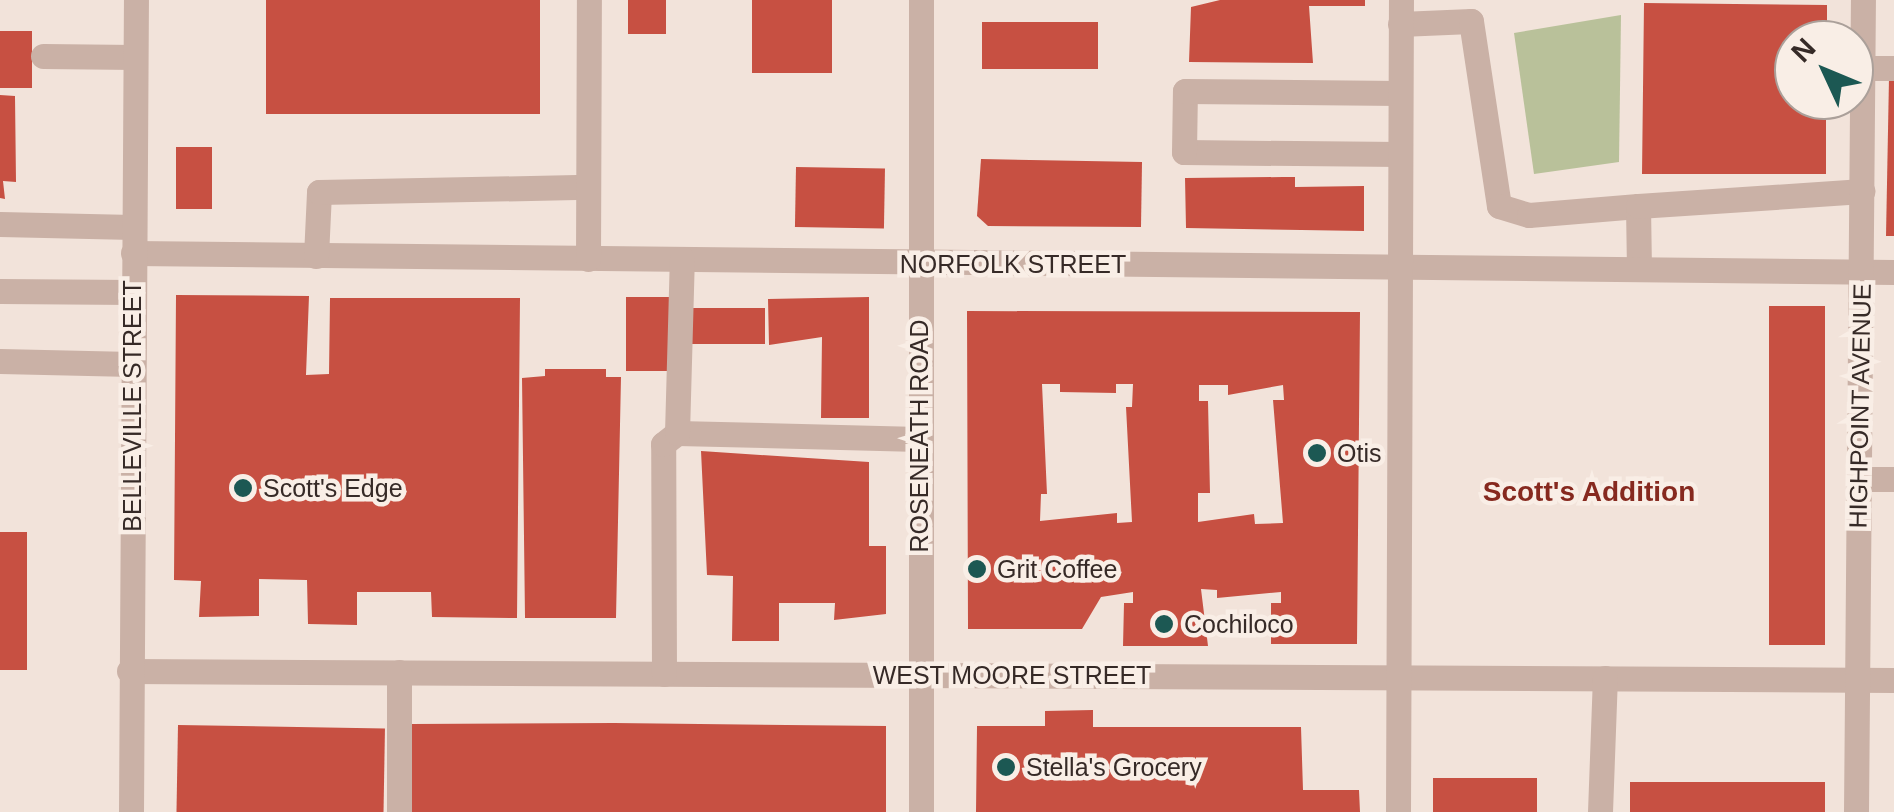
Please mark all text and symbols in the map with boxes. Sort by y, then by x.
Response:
north arrow [1774,20,1874,120]
text: N [1785,32,1822,68]
street label: NORFOLK STREET [900,249,1126,279]
street label: BELLEVILLE STREET [117,280,147,532]
street label: HIGHPOINT AVENUE [1843,282,1877,530]
street label: ROSENEATH ROAD [904,320,934,552]
place label: Otis [1337,438,1381,468]
marker: Otis [1306,442,1328,464]
place label: Scott's Edge [263,473,403,503]
district label: Scott's Addition [1482,475,1696,509]
marker: Scott's Edge [232,477,254,499]
place label: Grit Coffee [997,554,1117,584]
marker: Grit Coffee [966,558,988,580]
place label: Cochiloco [1184,609,1294,639]
marker: Cochiloco [1153,613,1175,635]
street label: WEST MOORE STREET [872,660,1152,690]
place label: Stella's Grocery [1026,752,1202,782]
marker: Stella's Grocery [995,756,1017,778]

